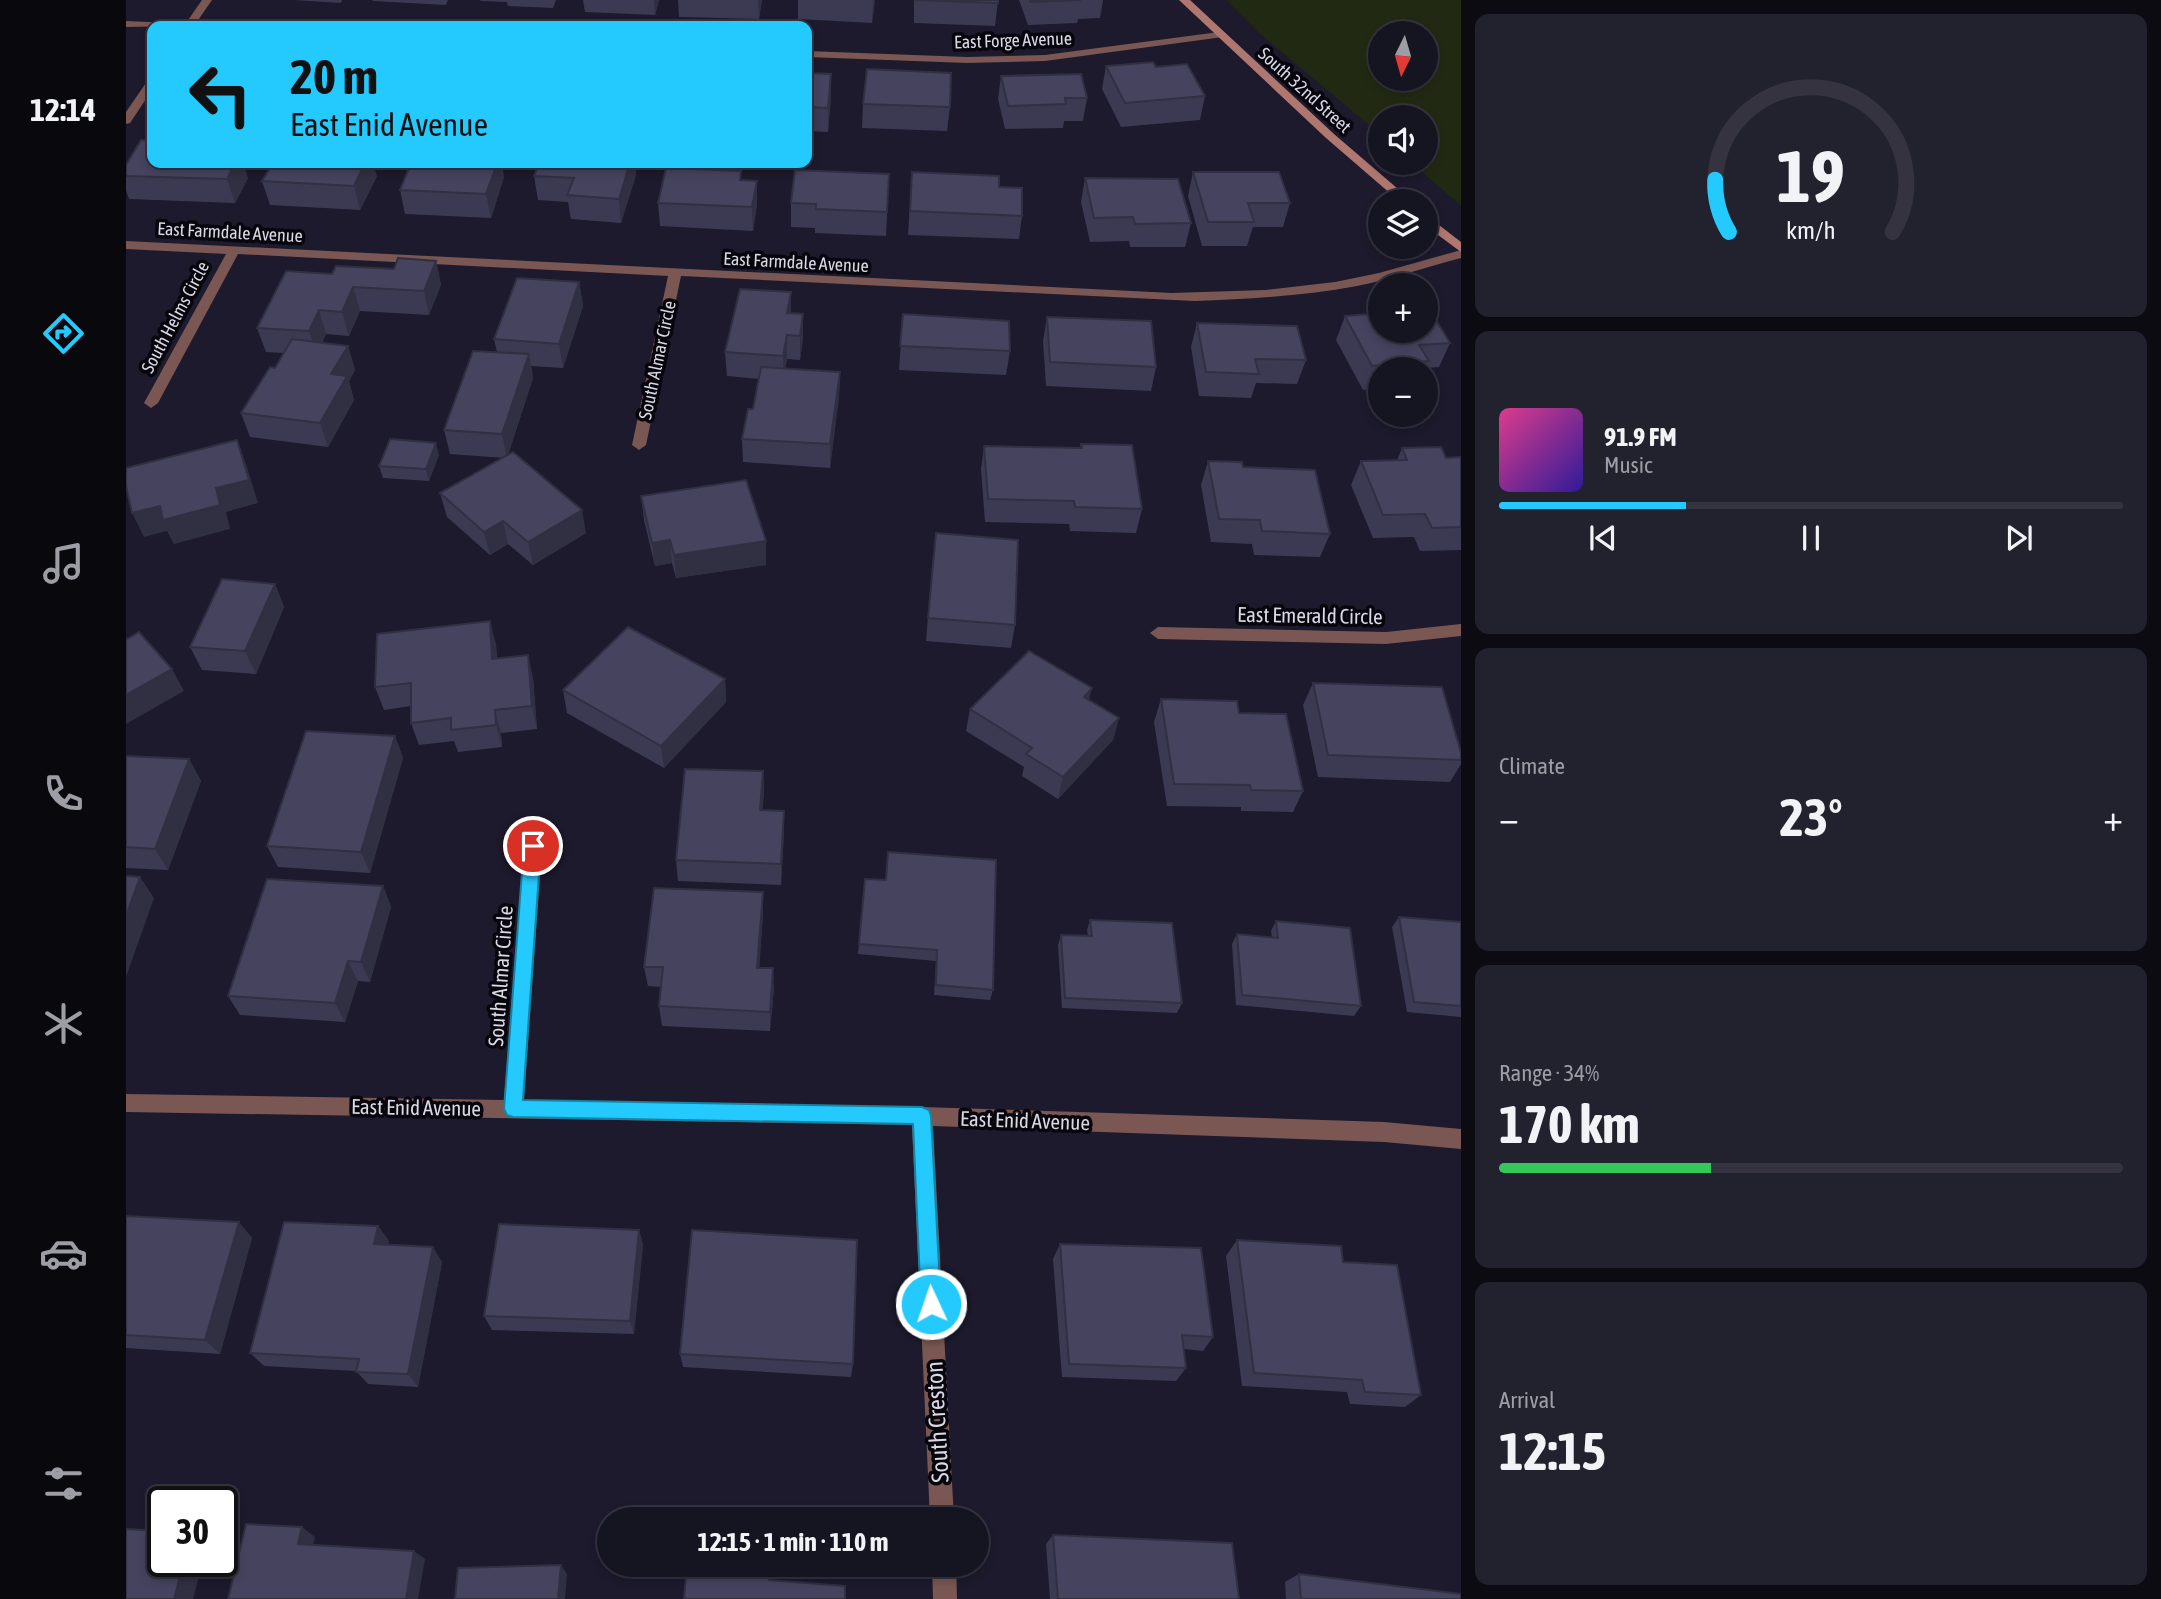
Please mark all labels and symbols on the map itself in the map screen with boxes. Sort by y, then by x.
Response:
north arrow [1368,21,1438,91]
street label: East Forge Avenue [954,27,1072,53]
street label: South 32nd Street [1254,43,1356,137]
street label: East Farmdale Avenue [157,218,303,246]
street label: East Farmdale Avenue [723,248,869,276]
street label: South Helms Circle [137,258,213,376]
street label: South Almar Circle [634,299,680,421]
street label: East Emerald Circle [1237,602,1383,628]
pin [503,816,563,876]
street label: South Almar Circle [483,905,517,1047]
street label: East Enid Avenue [351,1094,481,1120]
street label: East Enid Avenue [960,1106,1090,1134]
position arrow [894,1267,968,1341]
street label: South Creston [920,1361,954,1483]
speed limit sign: 30 [147,1486,238,1577]

